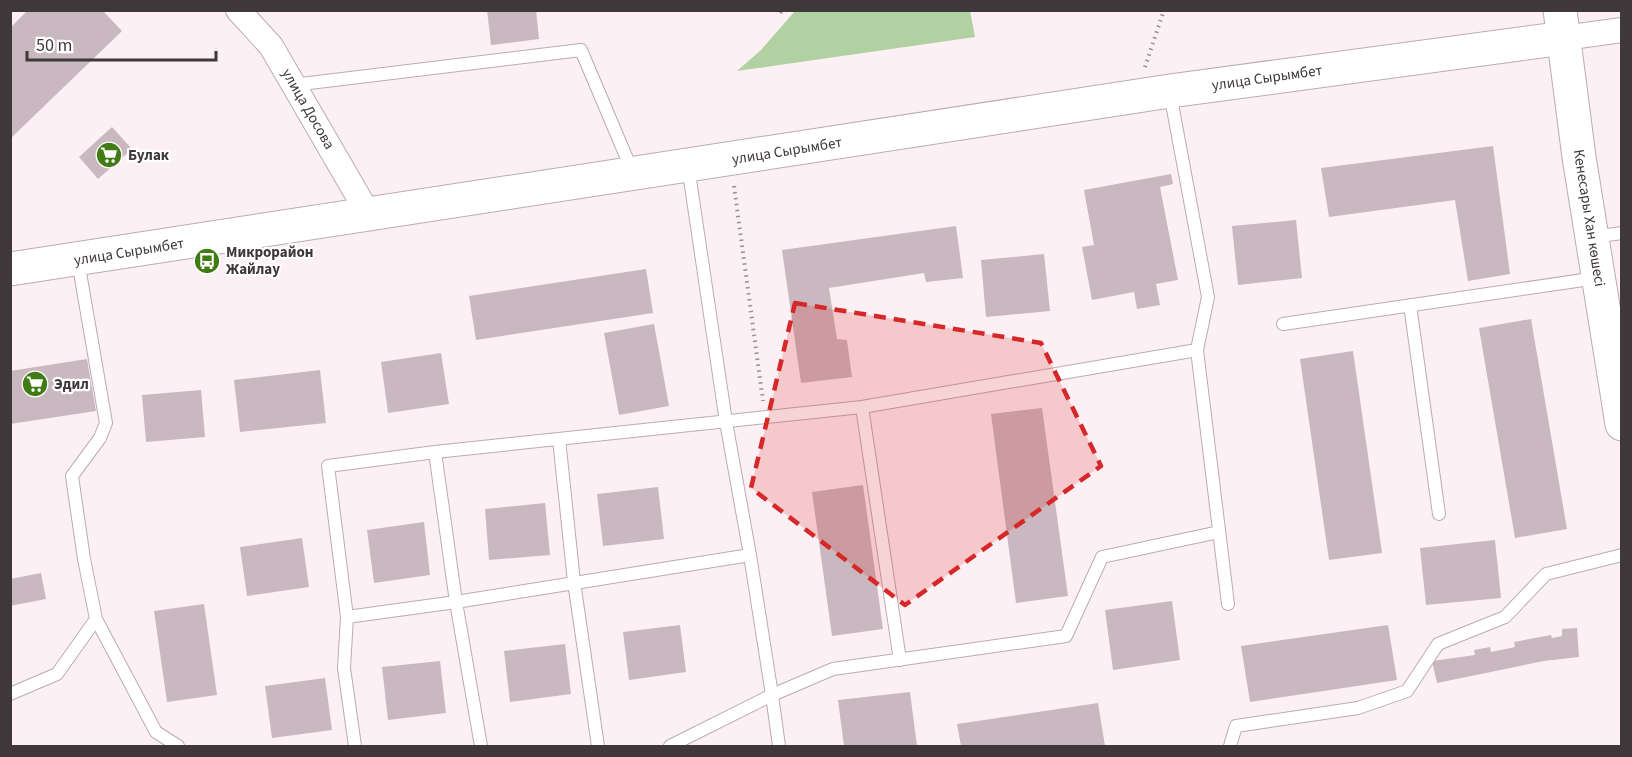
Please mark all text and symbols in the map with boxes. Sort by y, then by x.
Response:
scale bar [27,24,216,62]
text: 50 m [36,33,72,58]
street label: улица Сырымбет [1210,60,1324,96]
street label: улица Досова [276,65,340,153]
street label: улица Сырымбет [730,132,844,170]
supermarket icon: Булак [94,140,124,170]
place label: Булак [128,145,170,166]
street label: Кенесары Хан көшесі [1568,148,1610,288]
street label: улица Сырымбет [72,233,186,271]
place label: Микрорайон Жайлау [226,242,313,280]
bus stop icon: Микрорайон Жайлау [192,246,222,276]
supermarket icon: Эдил [20,369,50,399]
place label: Эдил [54,374,89,395]

